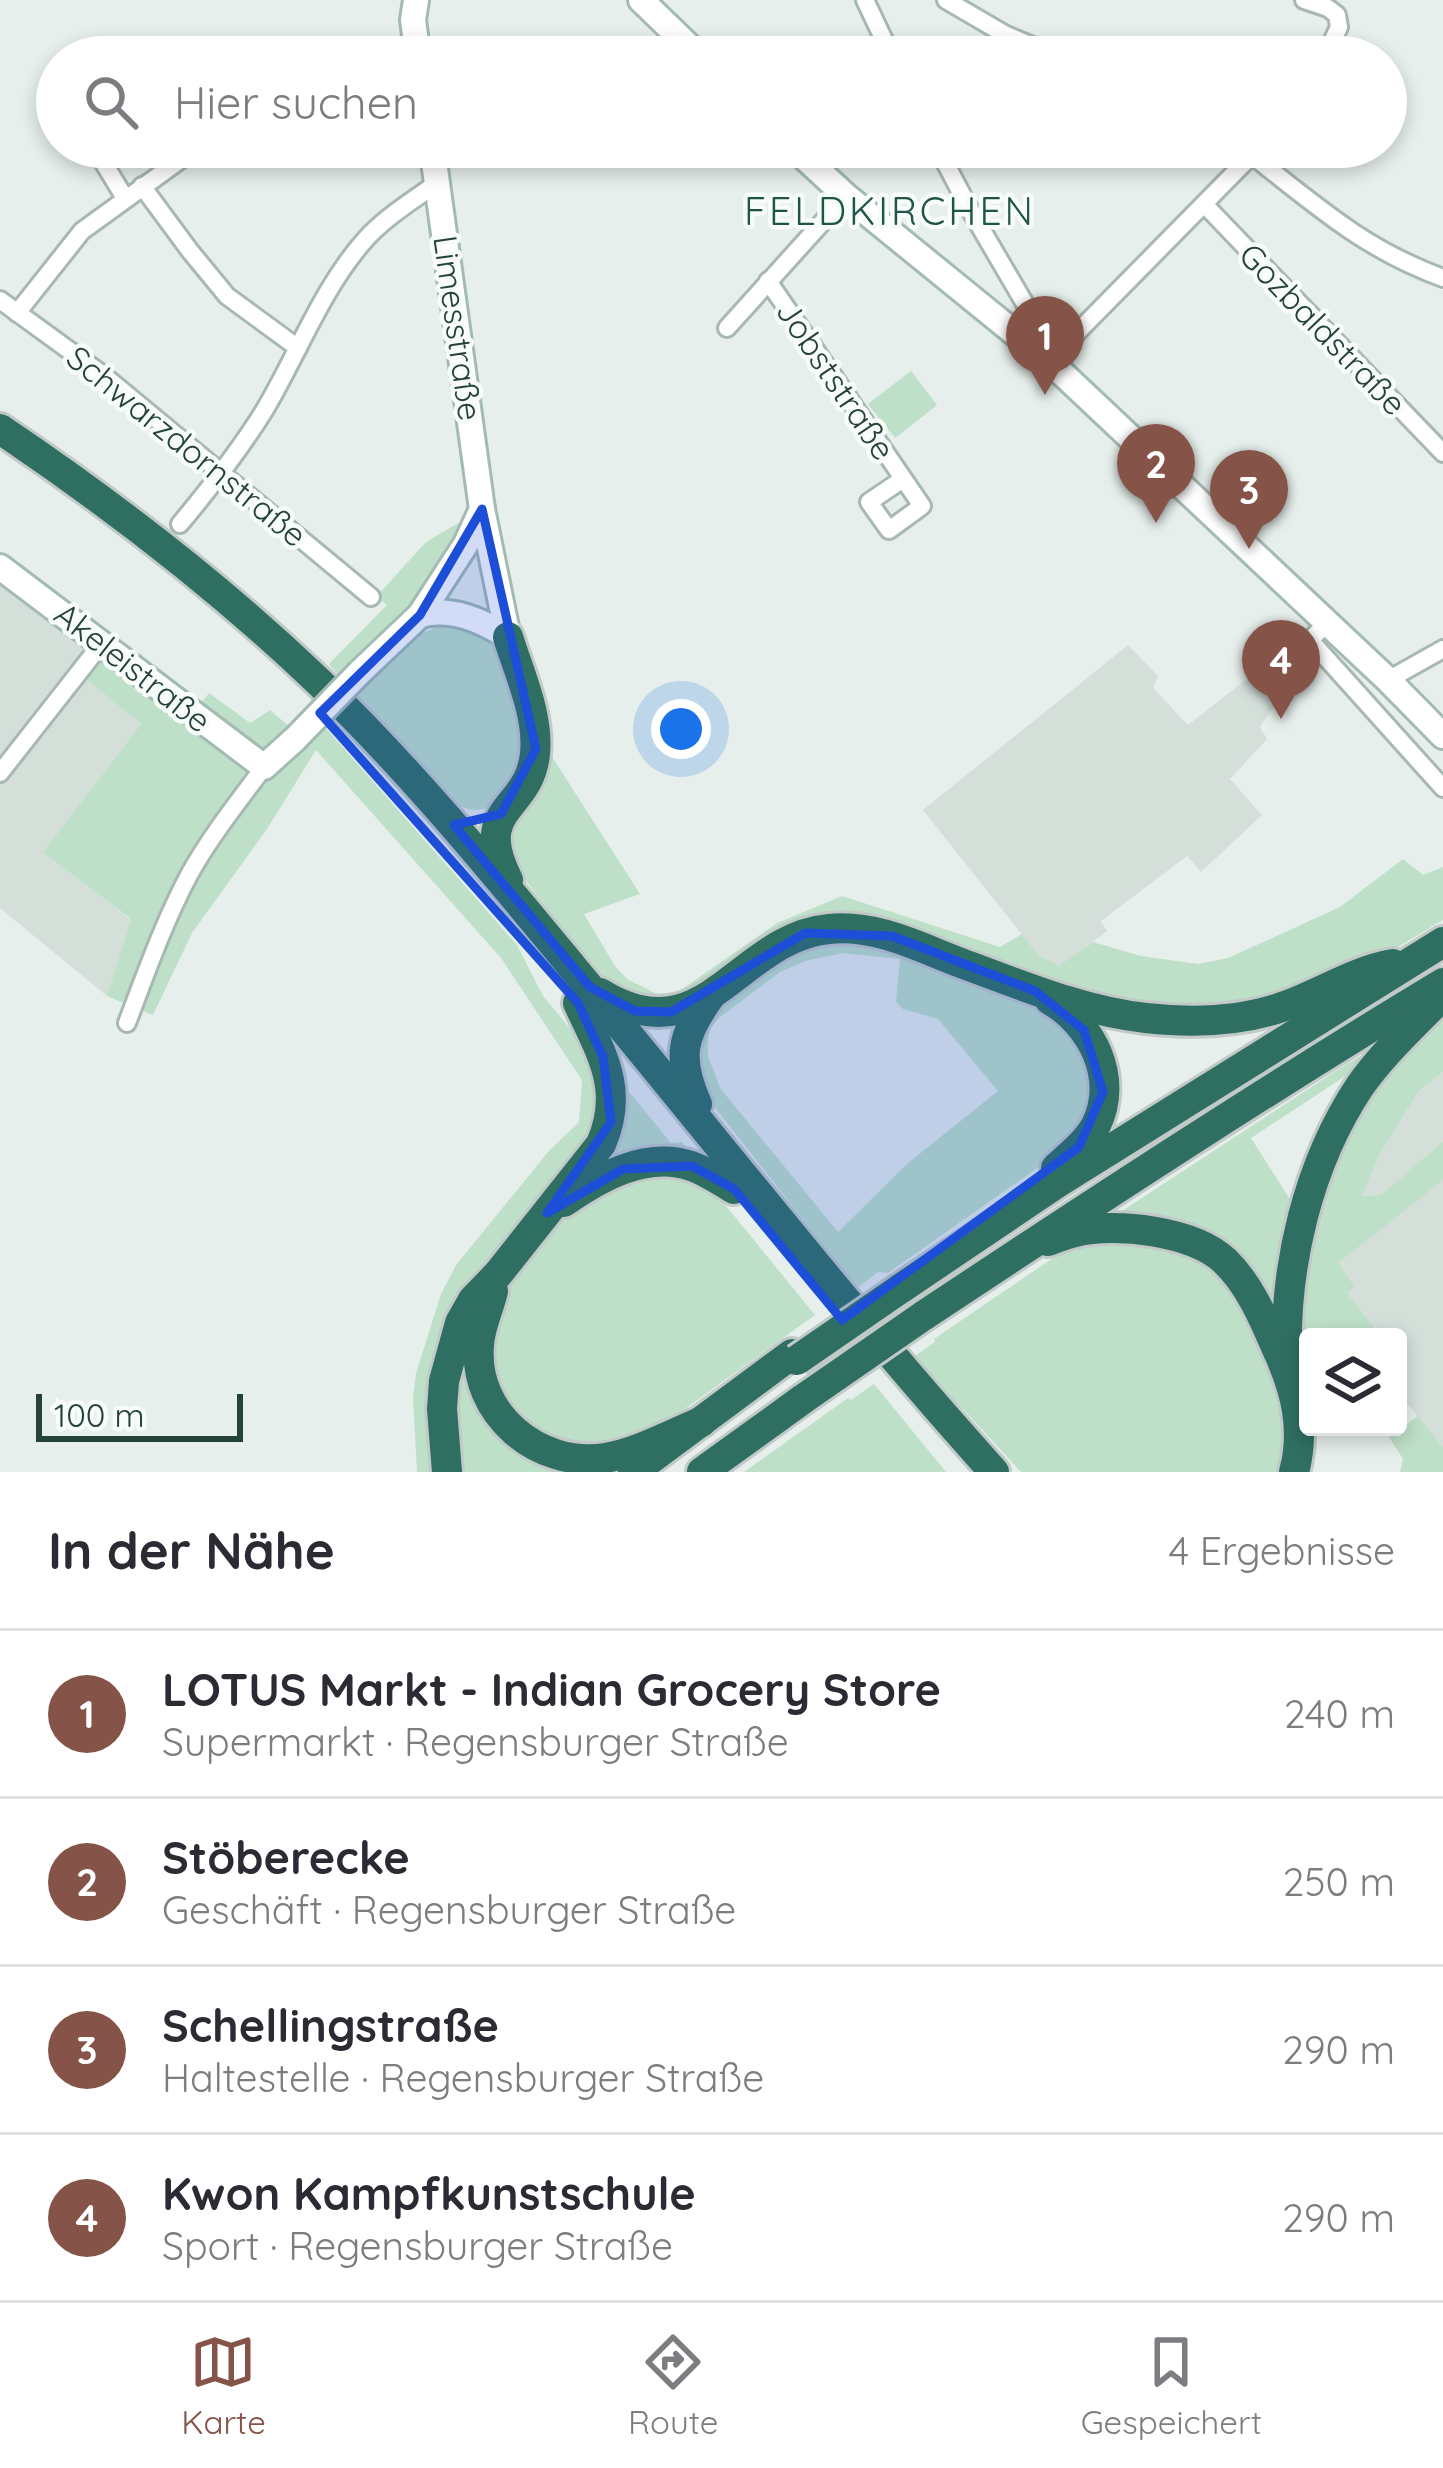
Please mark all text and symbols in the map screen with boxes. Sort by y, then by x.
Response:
search box [36,36,1407,168]
icon: search [78,69,144,135]
text: Hier suchen [174,74,418,130]
district label: FELDKIRCHEN [744,186,1036,235]
street label: Limesstraße [425,233,492,423]
street label: Gozbaldstraße [1231,234,1416,423]
street label: Jobststraße [768,292,905,467]
pin: 1 [1006,296,1084,395]
street label: Schwarzdornstraße [59,336,316,555]
pin: 2 [1117,424,1195,523]
pin: 3 [1210,450,1288,549]
street label: Akeleistraße [47,593,220,740]
pin: 4 [1242,620,1320,719]
your location [651,699,711,759]
map controls [1299,1328,1407,1436]
button: layers [1299,1328,1407,1436]
scale bar [36,1388,243,1441]
text: 100 m [54,1394,145,1435]
text: In der Nähe [48,1518,335,1582]
text: 4 Ergebnisse [1168,1526,1395,1575]
text: LOTUS Markt - Indian Grocery Store [162,1661,941,1717]
text: 1 [79,1689,95,1738]
text: 240 m [1284,1689,1395,1738]
text: Supermarkt · Regensburger Straße [162,1717,789,1766]
text: Stöberecke [162,1829,410,1885]
text: 2 [76,1857,98,1906]
text: 250 m [1283,1857,1395,1906]
text: Geschäft · Regensburger Straße [162,1885,736,1934]
text: Schellingstraße [162,1997,499,2053]
text: 3 [77,2025,97,2074]
text: 290 m [1282,2025,1395,2074]
text: Haltestelle · Regensburger Straße [162,2053,764,2102]
text: Kwon Kampfkunstschule [162,2165,696,2221]
text: 4 [76,2193,98,2242]
text: 290 m [1282,2193,1395,2242]
text: Sport · Regensburger Straße [162,2221,673,2270]
tab: Karte [181,2329,266,2442]
tab: Route [628,2329,718,2442]
tab: Gespeichert [1081,2329,1262,2442]

